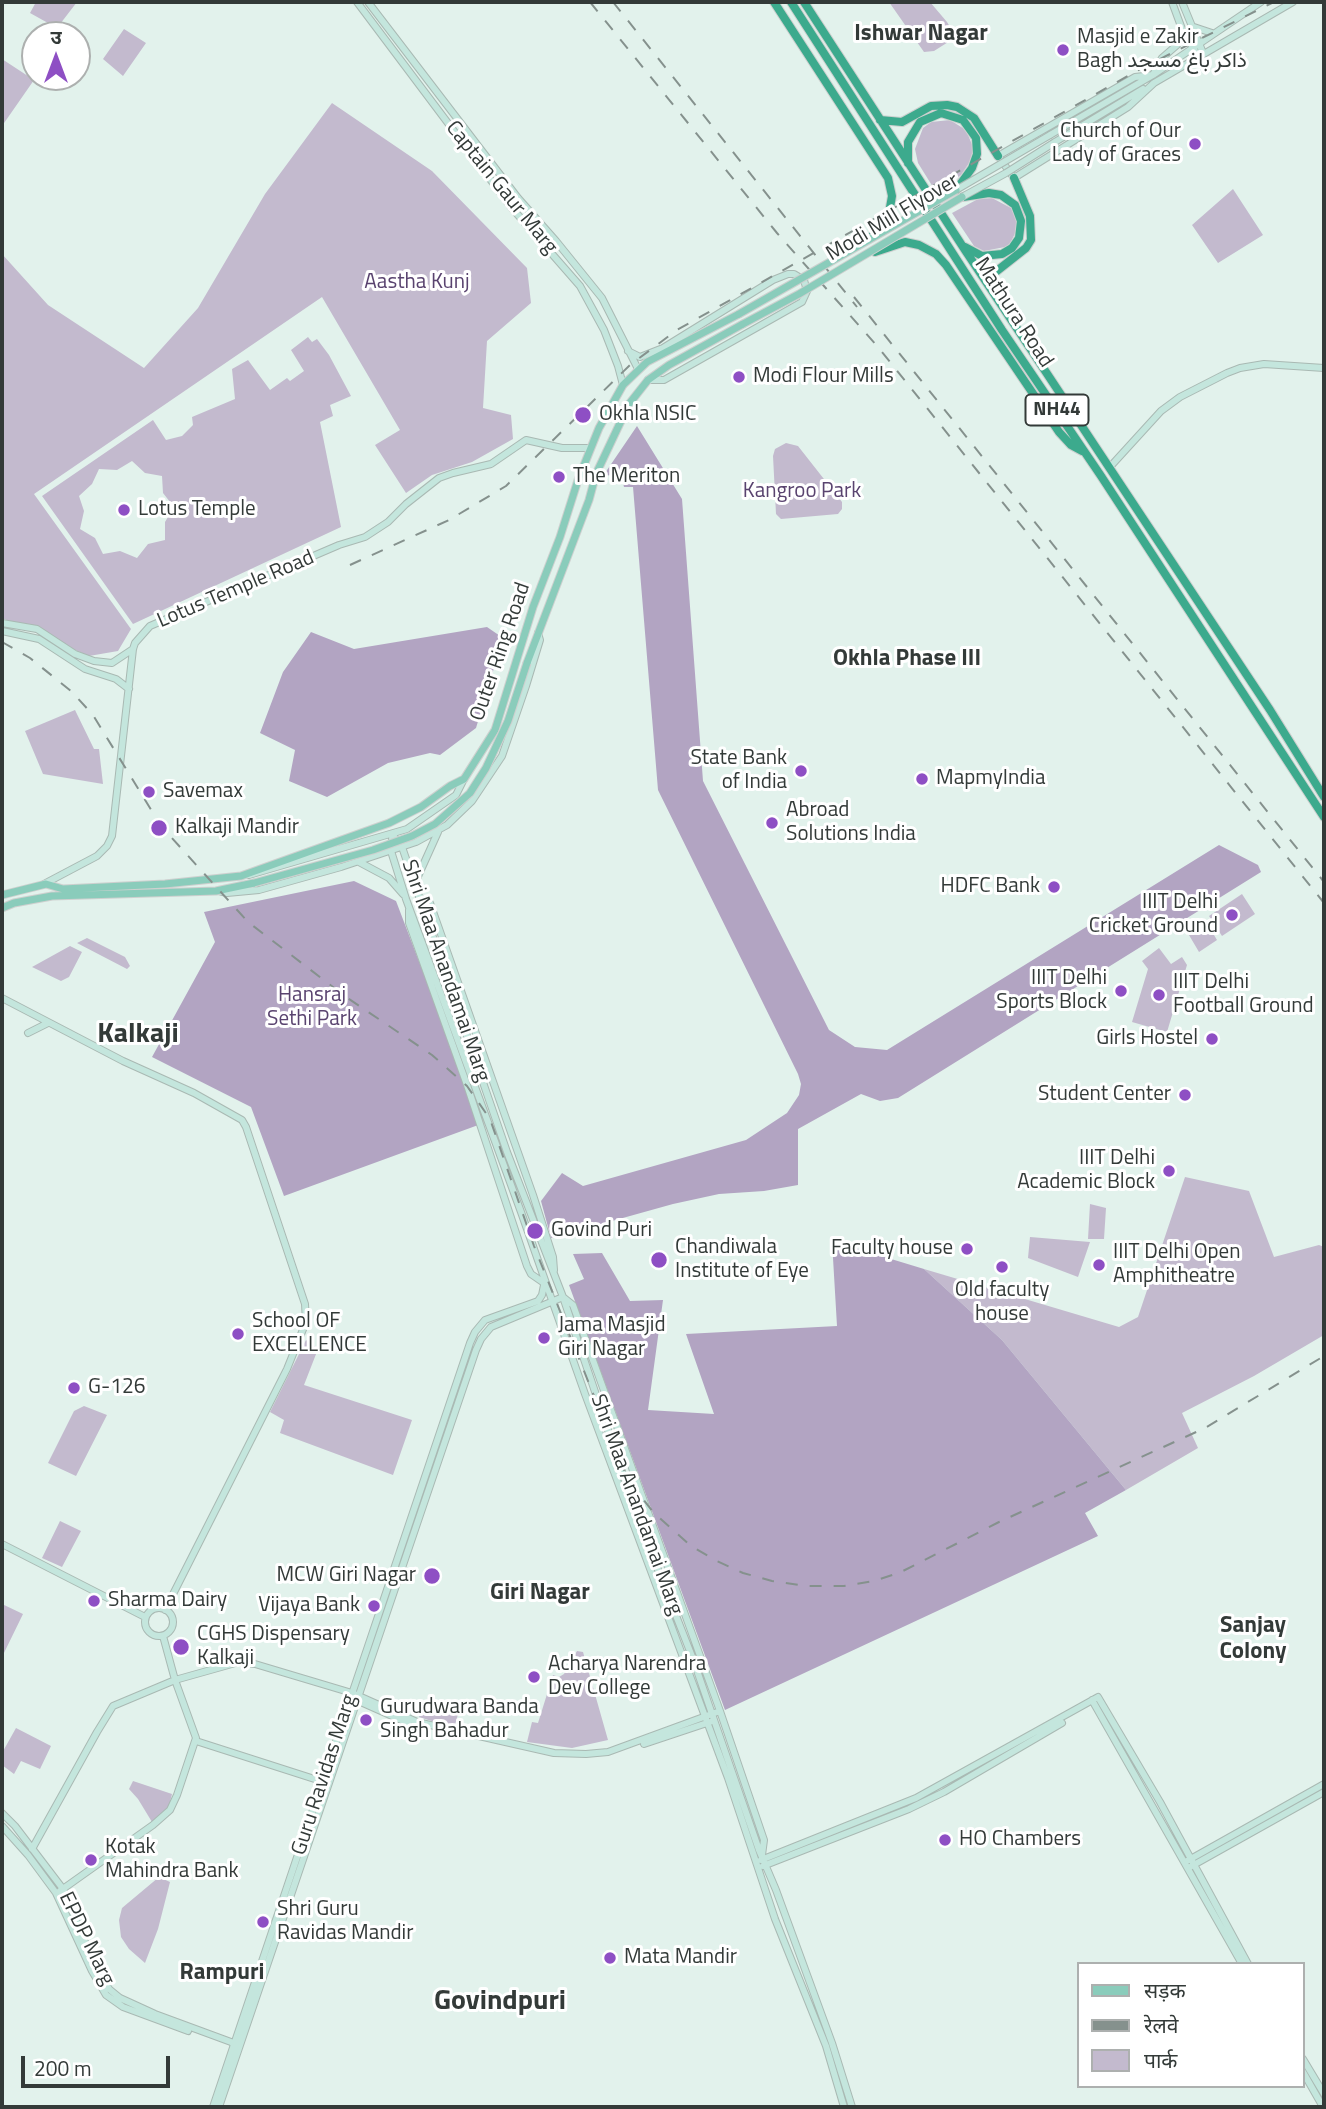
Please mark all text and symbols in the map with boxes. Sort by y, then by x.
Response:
district label: Ishwar Nagar [854,20,988,48]
north arrow [21,21,91,91]
text: उ [50,22,62,51]
place label: Masjid e Zakir Bagh ذاکر باغ مسجد [1077,25,1247,75]
marker: Masjid e Zakir Bagh ذاکر باغ مسجد [1055,42,1071,58]
street label: Captain Gaur Marg [440,116,562,260]
place label: Church of Our Lady of Graces [1052,119,1181,169]
marker: Church of Our Lady of Graces [1187,136,1203,152]
street label: Modi Mill Flyover [822,169,964,267]
street label: Mathura Road [968,253,1058,373]
park label: Aastha Kunj [364,270,470,296]
place label: Modi Flour Mills [753,364,894,390]
marker: Modi Flour Mills [731,369,747,385]
road number: NH44 [1026,394,1088,426]
place label: Okhla NSIC [599,402,696,428]
marker: Okhla NSIC [573,405,593,425]
place label: The Meriton [573,464,680,490]
marker: The Meriton [551,469,567,485]
park label: Kangroo Park [743,479,861,505]
place label: Lotus Temple [138,497,256,523]
marker: Lotus Temple [116,502,132,518]
street label: Lotus Temple Road [154,546,318,634]
street label: Outer Ring Road [466,580,536,724]
district label: Okhla Phase III [833,645,981,673]
place label: State Bank of India [691,746,787,796]
marker: State Bank of India [793,763,809,779]
place label: MapmyIndia [936,766,1045,792]
marker: MapmyIndia [914,771,930,787]
place label: Savemax [163,779,243,805]
marker: Savemax [141,784,157,800]
place label: Abroad Solutions India [786,798,916,848]
place label: Kalkaji Mandir [175,815,299,841]
marker: Abroad Solutions India [764,815,780,831]
marker: Kalkaji Mandir [149,818,169,838]
street label: Shri Maa Anandamai Marg [395,857,495,1085]
place label: HDFC Bank [941,874,1040,900]
marker: HDFC Bank [1046,879,1062,895]
place label: IIIT Delhi Cricket Ground [1089,890,1218,940]
marker: IIIT Delhi Cricket Ground [1224,907,1240,923]
place label: IIIT Delhi Sports Block [996,966,1107,1016]
place label: IIIT Delhi Football Ground [1173,970,1314,1020]
park label: Hansraj Sethi Park [267,983,357,1033]
marker: IIIT Delhi Sports Block [1113,983,1129,999]
marker: IIIT Delhi Football Ground [1151,987,1167,1003]
district label: Kalkaji [97,1018,179,1052]
place label: Girls Hostel [1096,1026,1198,1052]
marker: Girls Hostel [1204,1031,1220,1047]
place label: Student Center [1038,1082,1171,1108]
marker: Student Center [1177,1087,1193,1103]
place label: IIIT Delhi Academic Block [1017,1146,1155,1196]
marker: IIIT Delhi Academic Block [1161,1163,1177,1179]
place label: Govind Puri [551,1218,652,1244]
marker: Govind Puri [525,1221,545,1241]
place label: Chandiwala Institute of Eye [675,1235,809,1285]
place label: Faculty house [831,1236,953,1262]
place label: IIIT Delhi Open Amphitheatre [1113,1240,1240,1290]
marker: Faculty house [959,1241,975,1257]
marker: Chandiwala Institute of Eye [649,1250,669,1270]
marker: IIIT Delhi Open Amphitheatre [1091,1257,1107,1273]
marker: Old faculty house [994,1259,1010,1275]
place label: Old faculty house [955,1278,1049,1328]
place label: School OF EXCELLENCE [252,1309,367,1359]
place label: Jama Masjid Giri Nagar [558,1313,666,1363]
marker: School OF EXCELLENCE [230,1326,246,1342]
marker: Jama Masjid Giri Nagar [536,1330,552,1346]
place label: G-126 [88,1375,145,1401]
marker: G-126 [66,1380,82,1396]
street label: Shri Maa Anandamai Marg [584,1391,688,1619]
place label: MCW Giri Nagar [276,1563,416,1589]
marker: MCW Giri Nagar [422,1566,442,1586]
district label: Giri Nagar [490,1579,590,1607]
place label: Sharma Dairy [108,1588,227,1614]
marker: Sharma Dairy [86,1593,102,1609]
place label: Vijaya Bank [258,1593,360,1619]
marker: Vijaya Bank [366,1598,382,1614]
district label: Sanjay Colony [1219,1612,1287,1666]
place label: CGHS Dispensary Kalkaji [197,1622,350,1672]
marker: CGHS Dispensary Kalkaji [171,1637,191,1657]
place label: Acharya Narendra Dev College [548,1652,706,1702]
marker: Acharya Narendra Dev College [526,1669,542,1685]
street label: Guru Ravidas Marg [287,1692,363,1858]
place label: Gurudwara Banda Singh Bahadur [380,1695,539,1745]
marker: Gurudwara Banda Singh Bahadur [358,1712,374,1728]
place label: HO Chambers [959,1827,1081,1853]
marker: HO Chambers [937,1832,953,1848]
place label: Kotak Mahindra Bank [105,1835,239,1885]
marker: Kotak Mahindra Bank [83,1852,99,1868]
street label: EPDP Marg [53,1888,119,1990]
place label: Shri Guru Ravidas Mandir [277,1897,413,1947]
marker: Shri Guru Ravidas Mandir [255,1914,271,1930]
place label: Mata Mandir [624,1945,737,1971]
marker: Mata Mandir [602,1950,618,1966]
district label: Rampuri [180,1959,264,1987]
legend [1078,1962,1305,2088]
text: सड़क [1144,1974,1186,2006]
district label: Govindpuri [434,1985,566,2019]
text: रेलवे [1144,2009,1179,2041]
scale bar [24,2042,173,2086]
text: पार्क [1144,2044,1178,2076]
text: 200 m [34,2052,91,2084]

